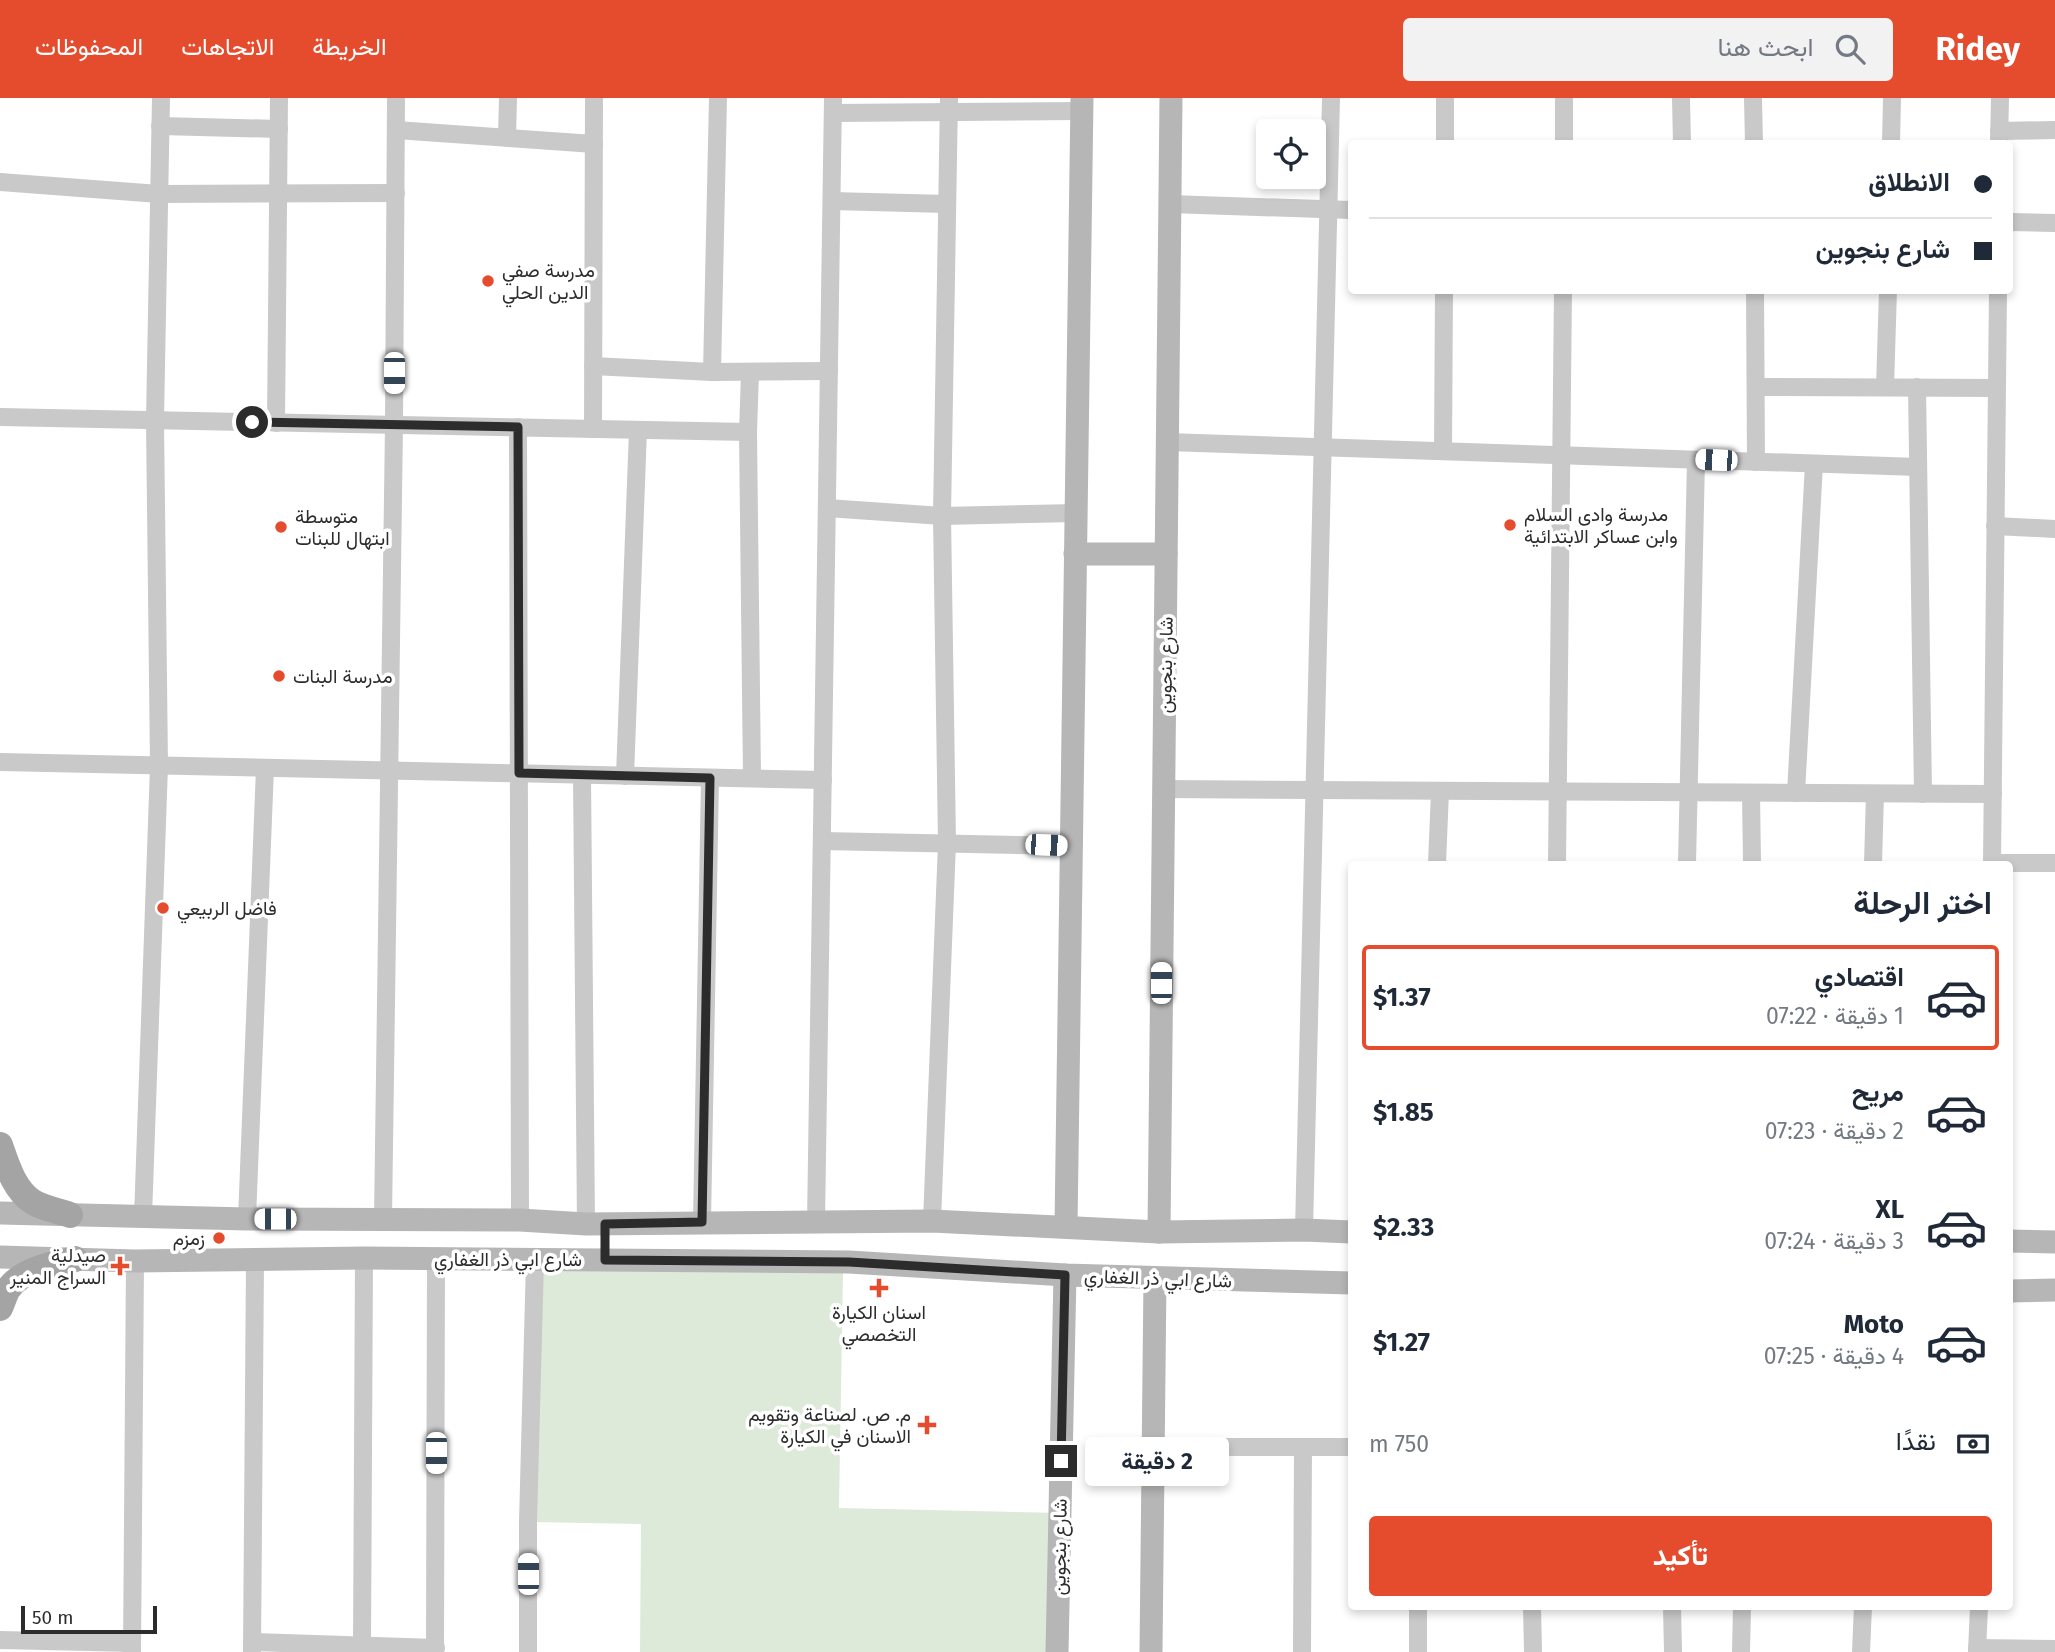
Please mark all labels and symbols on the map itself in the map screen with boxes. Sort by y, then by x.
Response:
place label: مدرسة صفي الدين الحلي [502,259,595,308]
marker: مدرسة صفي الدين الحلي [480,273,496,289]
car [384,352,405,394]
route start [236,406,268,438]
car [1695,449,1738,471]
place label: مدرسة وادي السلام وابن عساكر الابتدائية [1524,503,1678,548]
place label: متوسطة ابتهال للبنات [295,505,390,550]
marker: مدرسة وادي السلام وابن عساكر الابتدائية [1502,517,1518,533]
marker: متوسطة ابتهال للبنات [273,519,289,535]
street label: شارع بنجوين [1153,616,1179,714]
place label: مدرسة البنات [293,665,393,688]
marker: مدرسة البنات [271,668,287,684]
car [1025,834,1068,856]
place label: فاضل الربيعي [177,897,277,924]
marker: فاضل الربيعي [155,900,171,916]
car [1151,962,1172,1004]
car [255,1209,297,1230]
place label: زمزم [173,1227,205,1251]
marker: زمزم [211,1230,227,1246]
place label: صيدلية السراج المنير [9,1244,106,1290]
street label: شارع ابي ذر الغفاري [434,1248,582,1275]
marker: صيدلية السراج المنير [112,1258,128,1274]
street label: شارع ابي ذر الغفاري [1083,1264,1232,1297]
marker: اسنان الكيارة التخصصي [869,1278,889,1298]
place label: اسنان الكيارة التخصصي [832,1301,926,1350]
place label: م. ص. لصناعة وتقويم الاسنان في الكيارة [748,1403,911,1452]
marker: م. ص. لصناعة وتقويم الاسنان في الكيارة [917,1415,937,1435]
car [426,1432,447,1474]
callout: 2 دقيقة [1086,1436,1229,1486]
route end [1045,1445,1077,1477]
street label: شارع بنجوين [1047,1498,1073,1596]
car [518,1553,539,1595]
scale bar [21,1603,158,1635]

